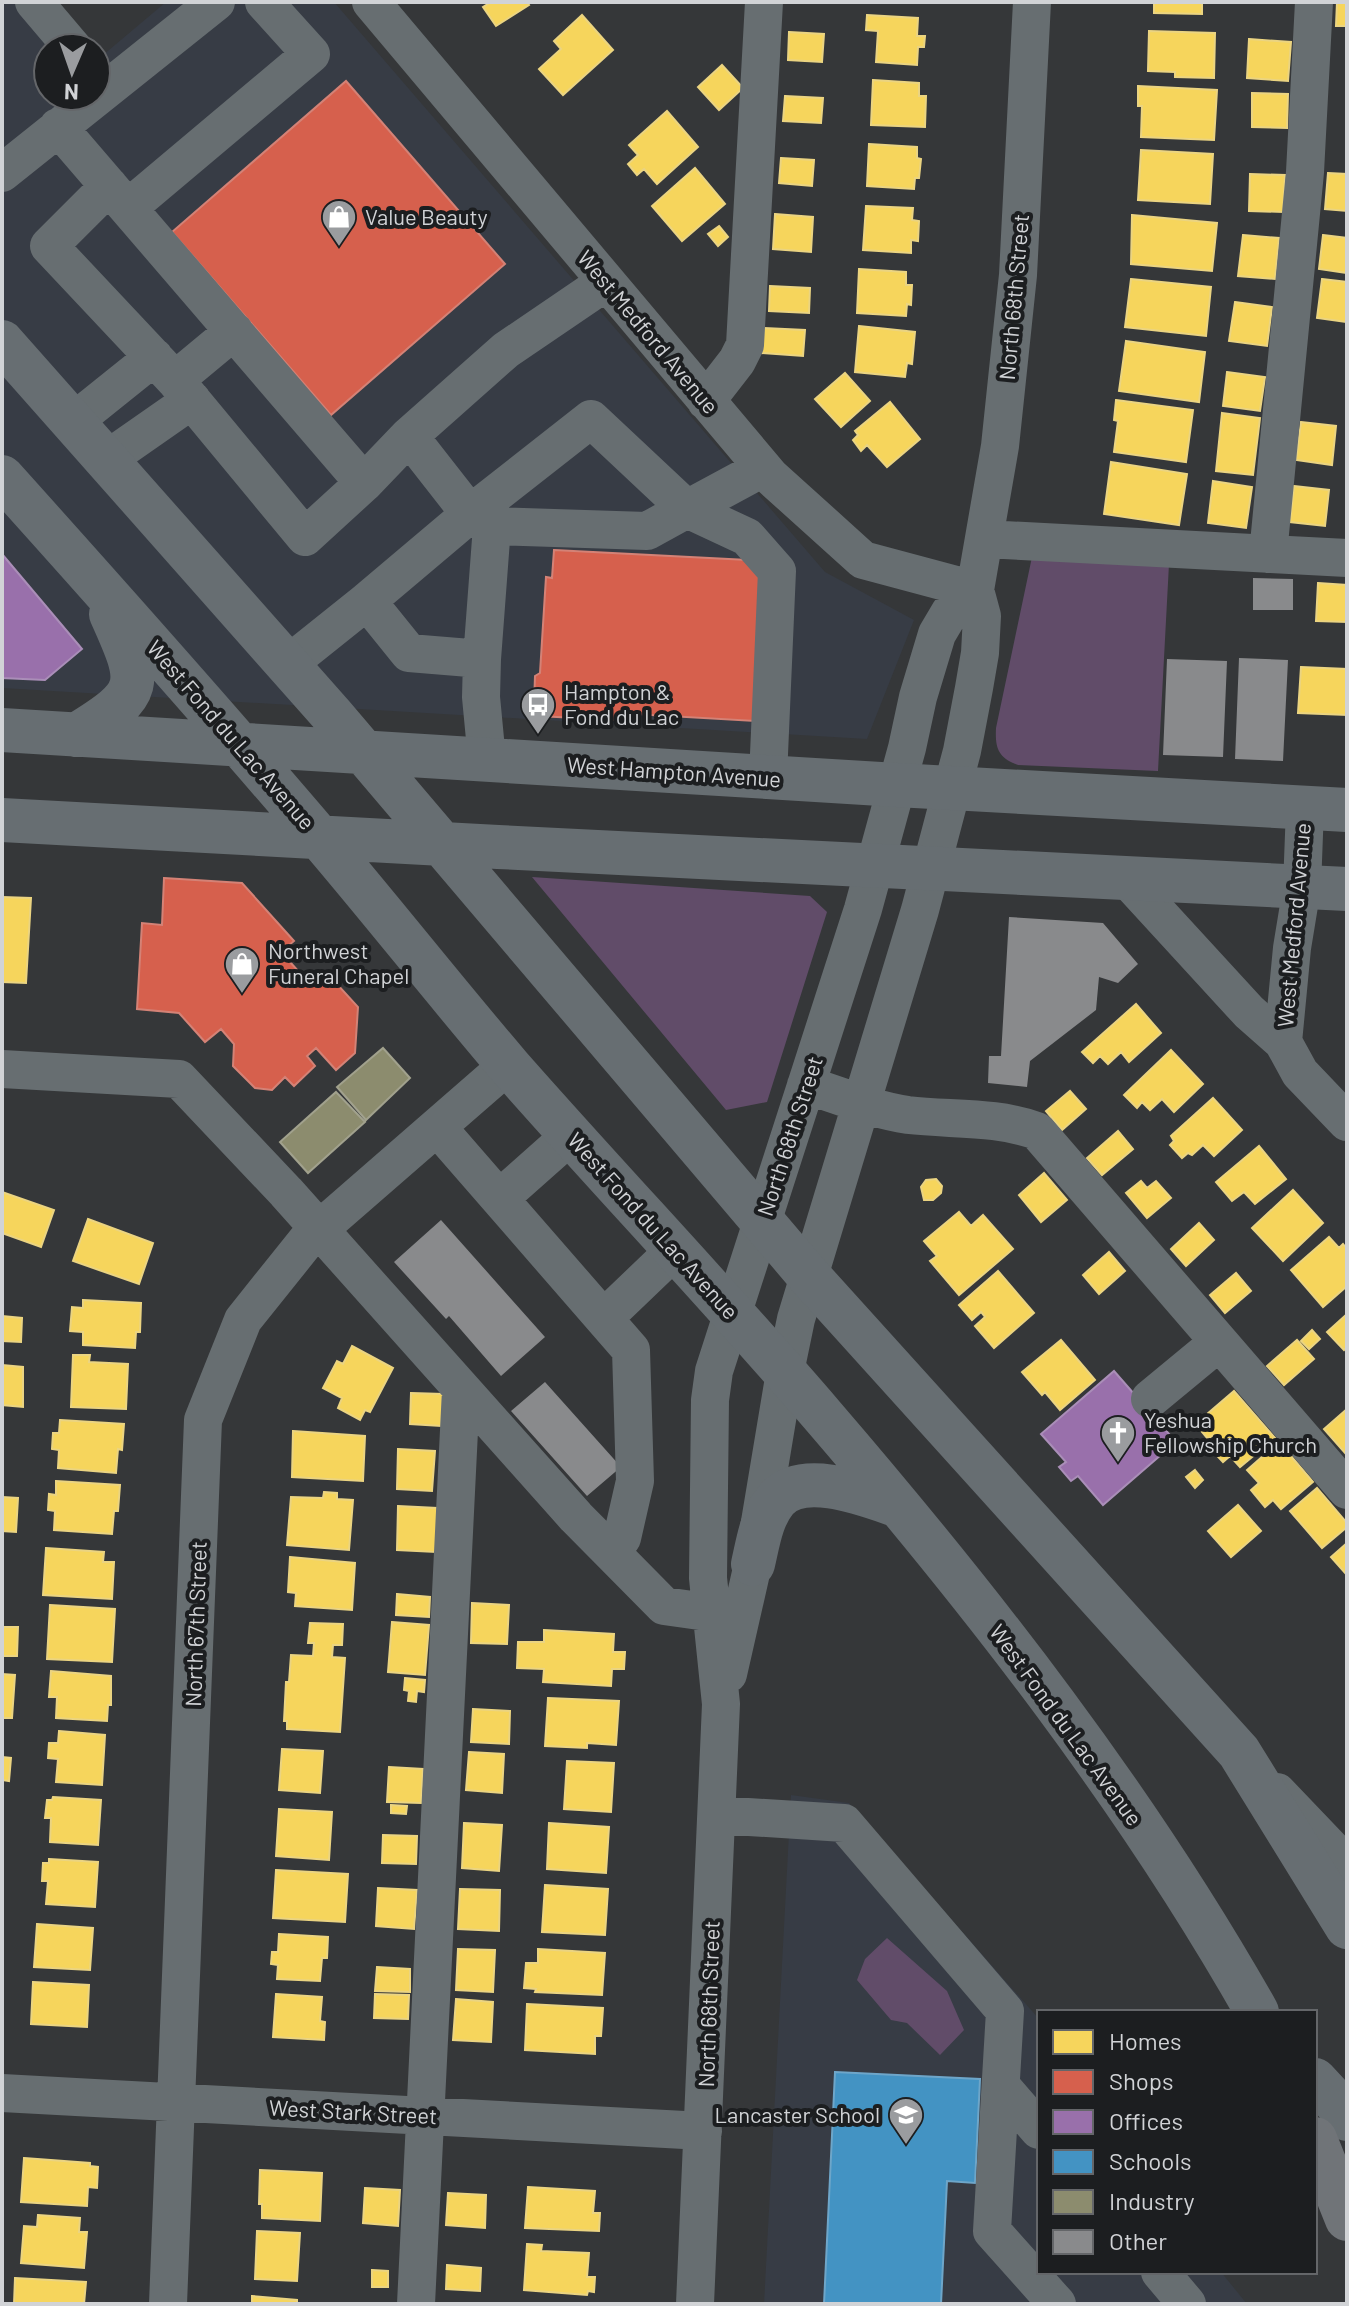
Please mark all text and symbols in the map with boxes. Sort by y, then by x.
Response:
north arrow [32,32,112,112]
text: N [63,80,79,106]
shop icon: Value Beauty [320,198,358,248]
place label: Value Beauty [365,203,488,229]
street label: North 68th Street [993,213,1033,381]
street label: West Medford Avenue [573,244,725,418]
street label: West Fond du Lac Avenue [143,634,321,834]
place label: Hampton & Fond du Lac [564,678,679,729]
bus stop icon: Hampton & Fond du Lac [519,686,557,736]
street label: West Hampton Avenue [566,751,782,791]
street label: West Medford Avenue [1271,822,1315,1028]
place label: Northwest Funeral Chapel [268,937,409,988]
shop icon: Northwest Funeral Chapel [223,945,261,995]
street label: North 68th Street [751,1052,827,1219]
street label: West Fond du Lac Avenue [563,1127,744,1324]
place label: Yeshua Fellowship Church [1144,1406,1317,1457]
church icon: Yeshua Fellowship Church [1099,1414,1137,1464]
street label: North 67th Street [179,1541,211,1707]
street label: West Fond du Lac Avenue [985,1619,1148,1830]
street label: North 68th Street [692,1920,724,2088]
legend [1037,2010,1317,2274]
text: Homes [1109,2026,1182,2055]
text: Shops [1109,2066,1174,2095]
street label: West Stark Street [268,2094,438,2128]
school or university icon: Lancaster School [887,2096,925,2146]
place label: Lancaster School [714,2101,880,2127]
text: Offices [1109,2106,1183,2135]
text: Schools [1109,2146,1192,2175]
text: Industry [1109,2186,1195,2215]
text: Other [1109,2226,1167,2255]

